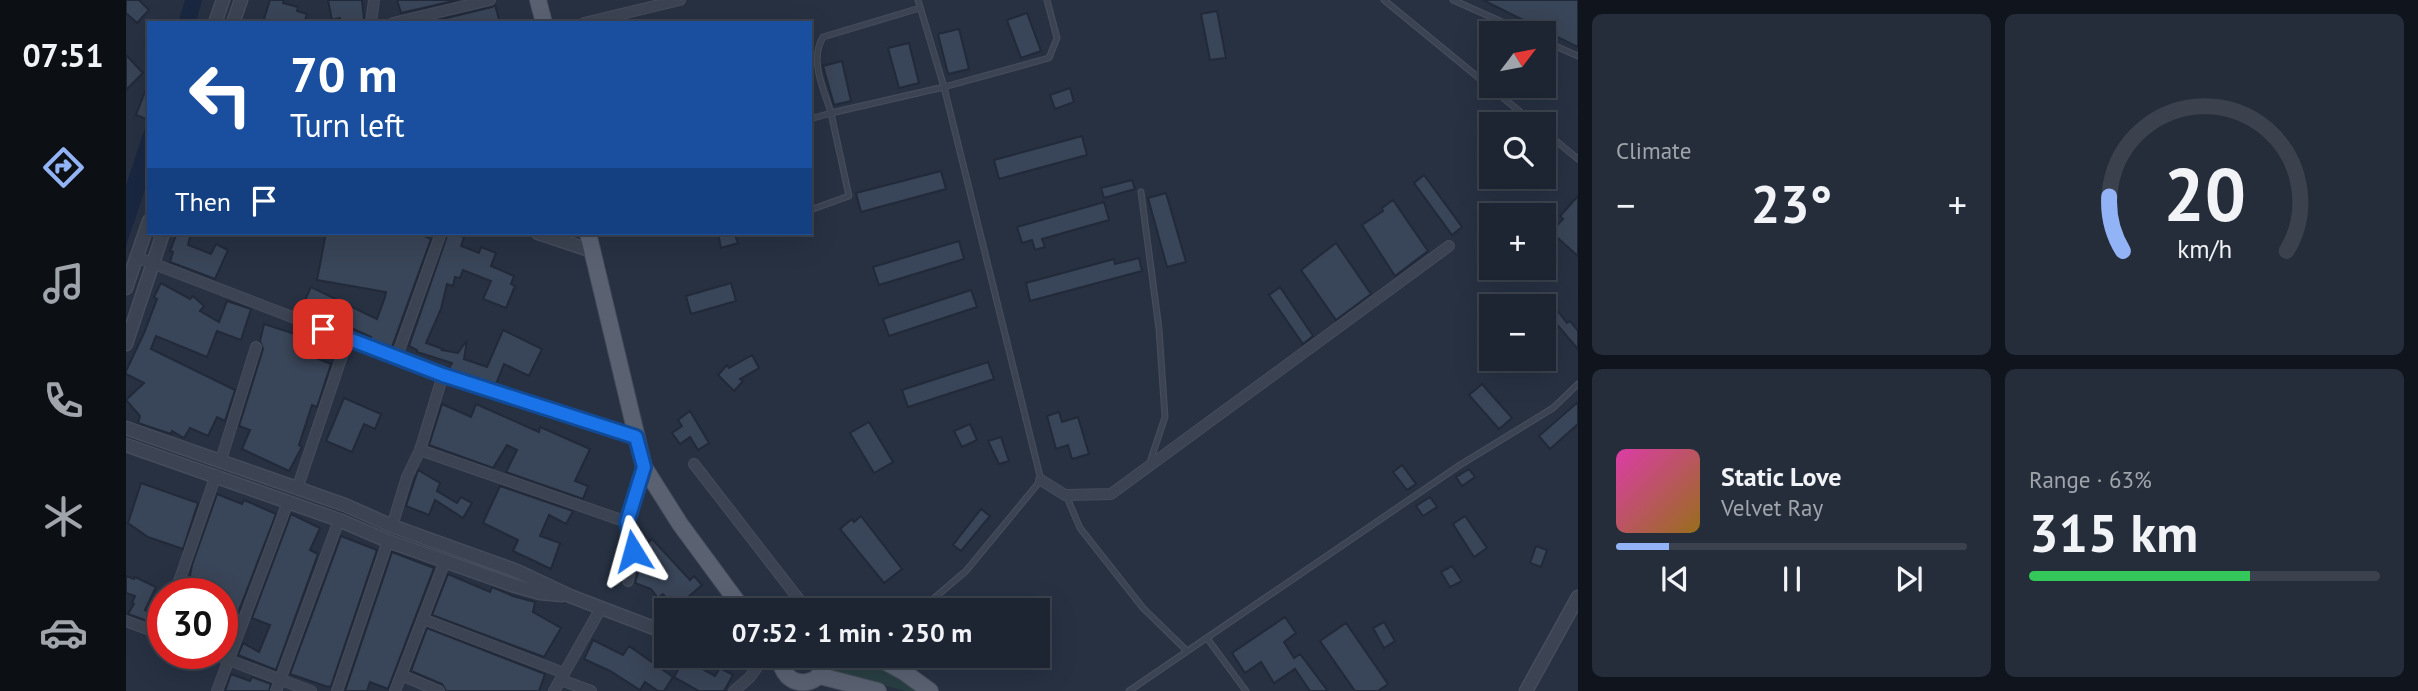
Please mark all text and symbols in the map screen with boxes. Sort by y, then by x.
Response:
north arrow [1479,21,1556,98]
map controls [1479,21,1556,371]
text: 07:51 [22,34,104,76]
text: 70 m [290,42,397,106]
icon: left [175,49,266,140]
text: Turn left [290,104,405,146]
button: search [1479,112,1556,189]
text: Climate [1616,136,1691,165]
icon: directions [39,143,88,192]
text: 20 [2163,147,2246,241]
text: 23° [1751,170,1832,237]
text: − [1616,180,1635,229]
text: + [1948,180,1967,229]
icon: arrive [245,182,283,220]
text: Then [175,185,231,218]
button: + [1479,203,1556,280]
text: km/h [2177,232,2232,264]
icon: music [39,259,88,308]
button: − [1479,294,1556,371]
pin [293,299,353,359]
icon: arrive [304,310,342,348]
icon: phone [39,376,88,425]
text: Static Love [1721,460,1842,493]
text: Range · 63% [2029,465,2152,494]
icon: climate [39,492,88,541]
text: Velvet Ray [1721,493,1823,522]
text: 315 km [2029,499,2198,566]
position arrow [596,514,670,588]
icon: previous [1656,560,1694,598]
icon: pause [1773,560,1811,598]
icon: next [1890,560,1928,598]
speed limit sign: 30 [147,578,238,669]
icon: car [39,608,88,657]
text: 07:52 · 1 min · 250 m [732,616,972,649]

